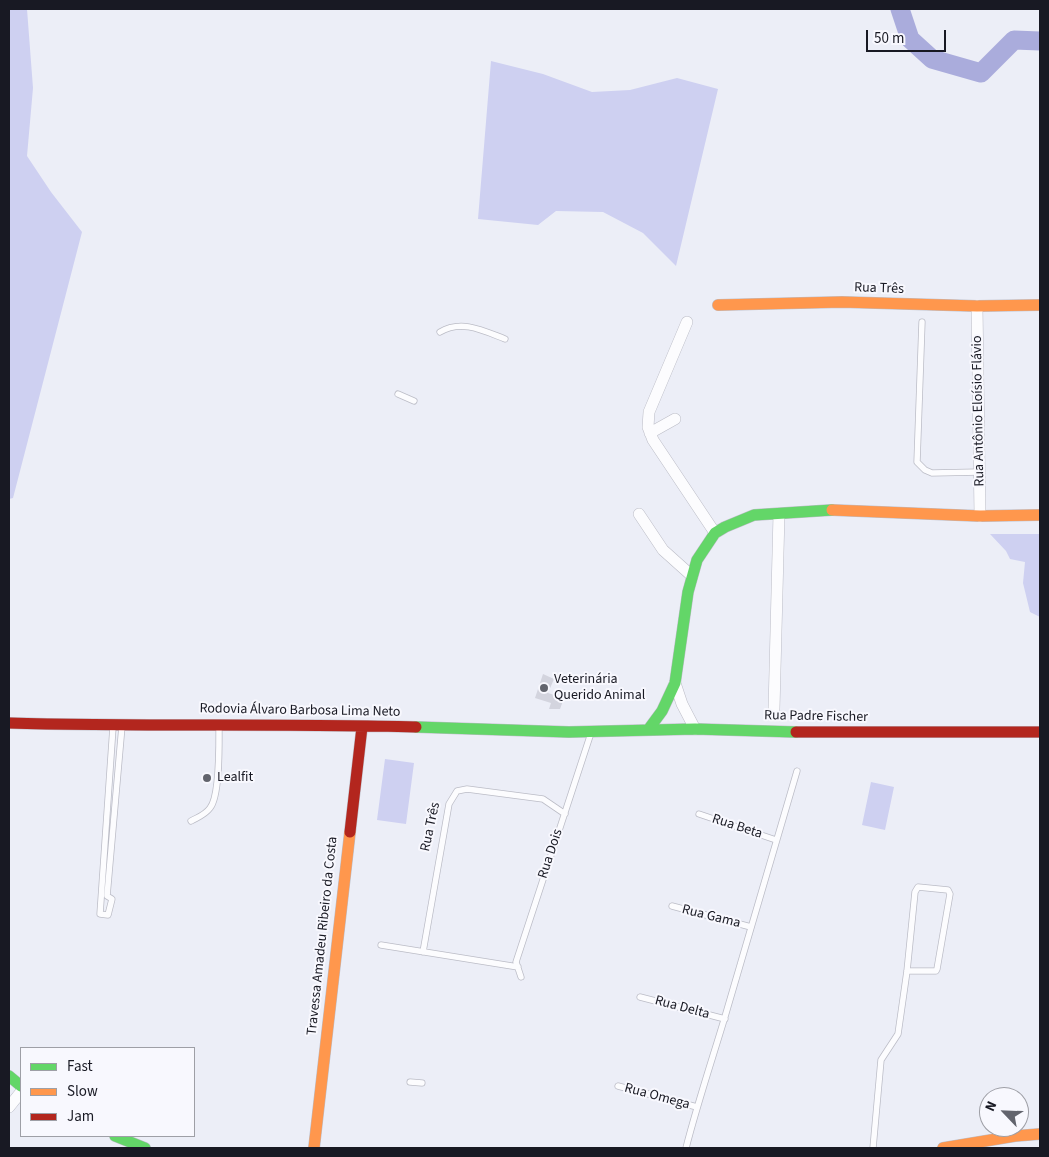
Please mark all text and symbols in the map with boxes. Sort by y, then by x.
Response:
scale bar [869,20,949,52]
text: 50 m [874,28,904,49]
street label: Rua Três [854,280,904,298]
street label: Rua Antônio Eloísio Flávio [969,335,989,487]
place label: Veterinária Querido Animal [554,672,645,704]
marker: Veterinária Querido Animal [538,682,550,694]
street label: Rodovia Álvaro Barbosa Lima Neto [199,701,401,721]
street label: Rua Padre Fischer [764,708,868,726]
place label: Lealfit [217,770,253,786]
marker: Lealfit [201,772,213,784]
street label: Rua Três [418,801,444,853]
street label: Rua Beta [710,811,764,843]
street label: Rua Dois [535,827,567,881]
street label: Travessa Amadeu Ribeiro da Costa [304,836,342,1036]
street label: Rua Gama [680,902,742,932]
street label: Rua Delta [653,993,711,1023]
legend [20,1047,195,1137]
text: Fast [67,1056,93,1077]
street label: Rua Omega [622,1080,692,1114]
text: Slow [67,1081,98,1102]
north arrow [979,1087,1029,1137]
text: N [980,1098,1002,1115]
text: Jam [67,1106,94,1127]

